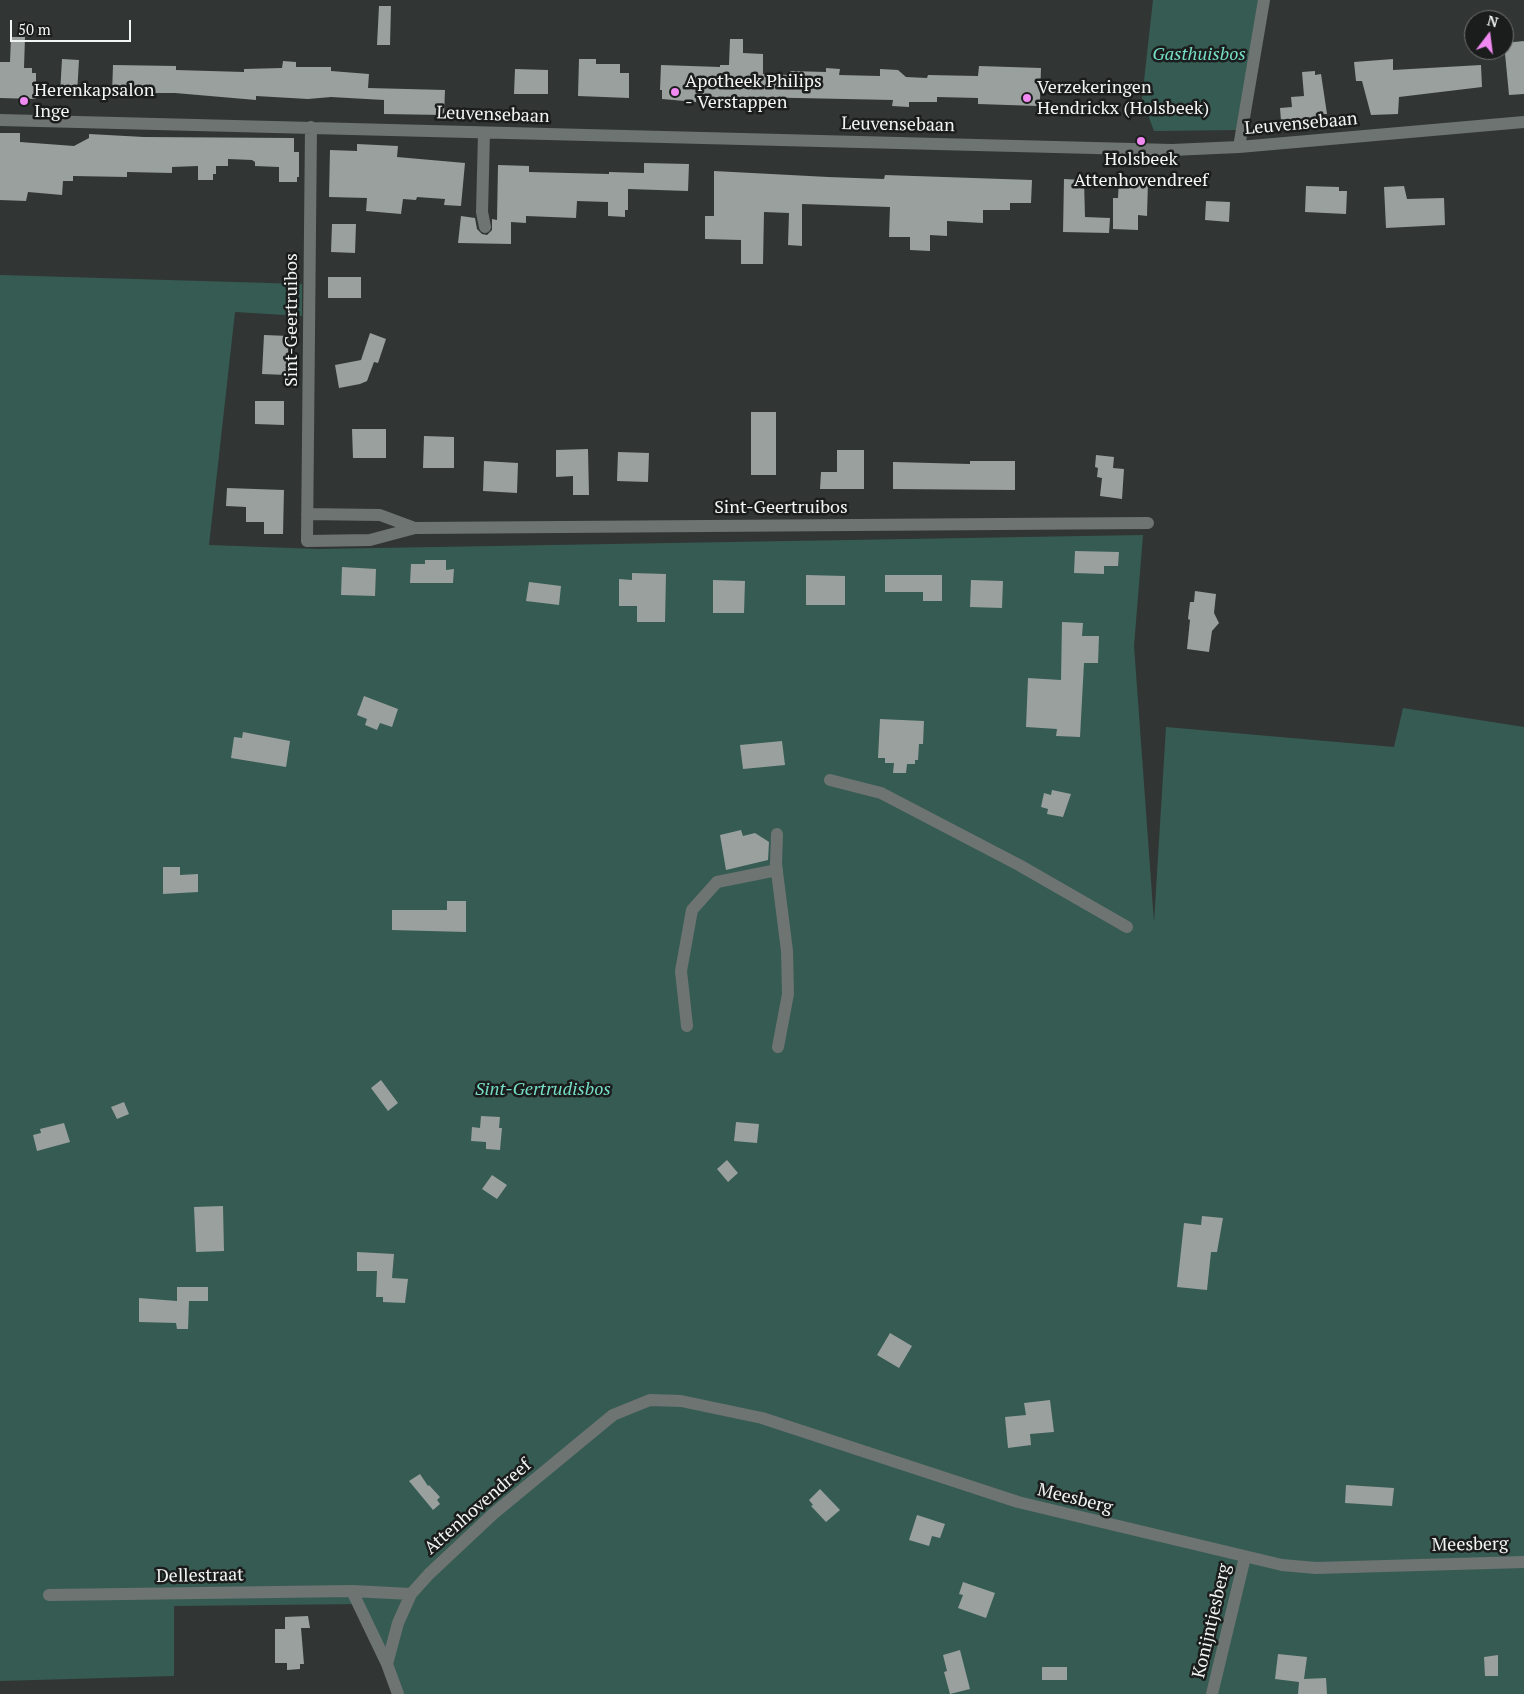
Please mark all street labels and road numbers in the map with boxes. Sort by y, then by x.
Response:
street label: Leuvensebaan [436,102,550,128]
street label: Leuvensebaan [1244,108,1358,140]
street label: Leuvensebaan [841,113,955,137]
street label: Sint-Geertruibos [281,253,303,387]
street label: Sint-Geertruibos [714,497,848,519]
street label: Attenhovendreef [420,1455,536,1559]
street label: Meesberg [1035,1479,1115,1519]
street label: Meesberg [1431,1534,1509,1556]
street label: Konijntjesberg [1188,1562,1236,1680]
street label: Dellestraat [156,1564,244,1588]

